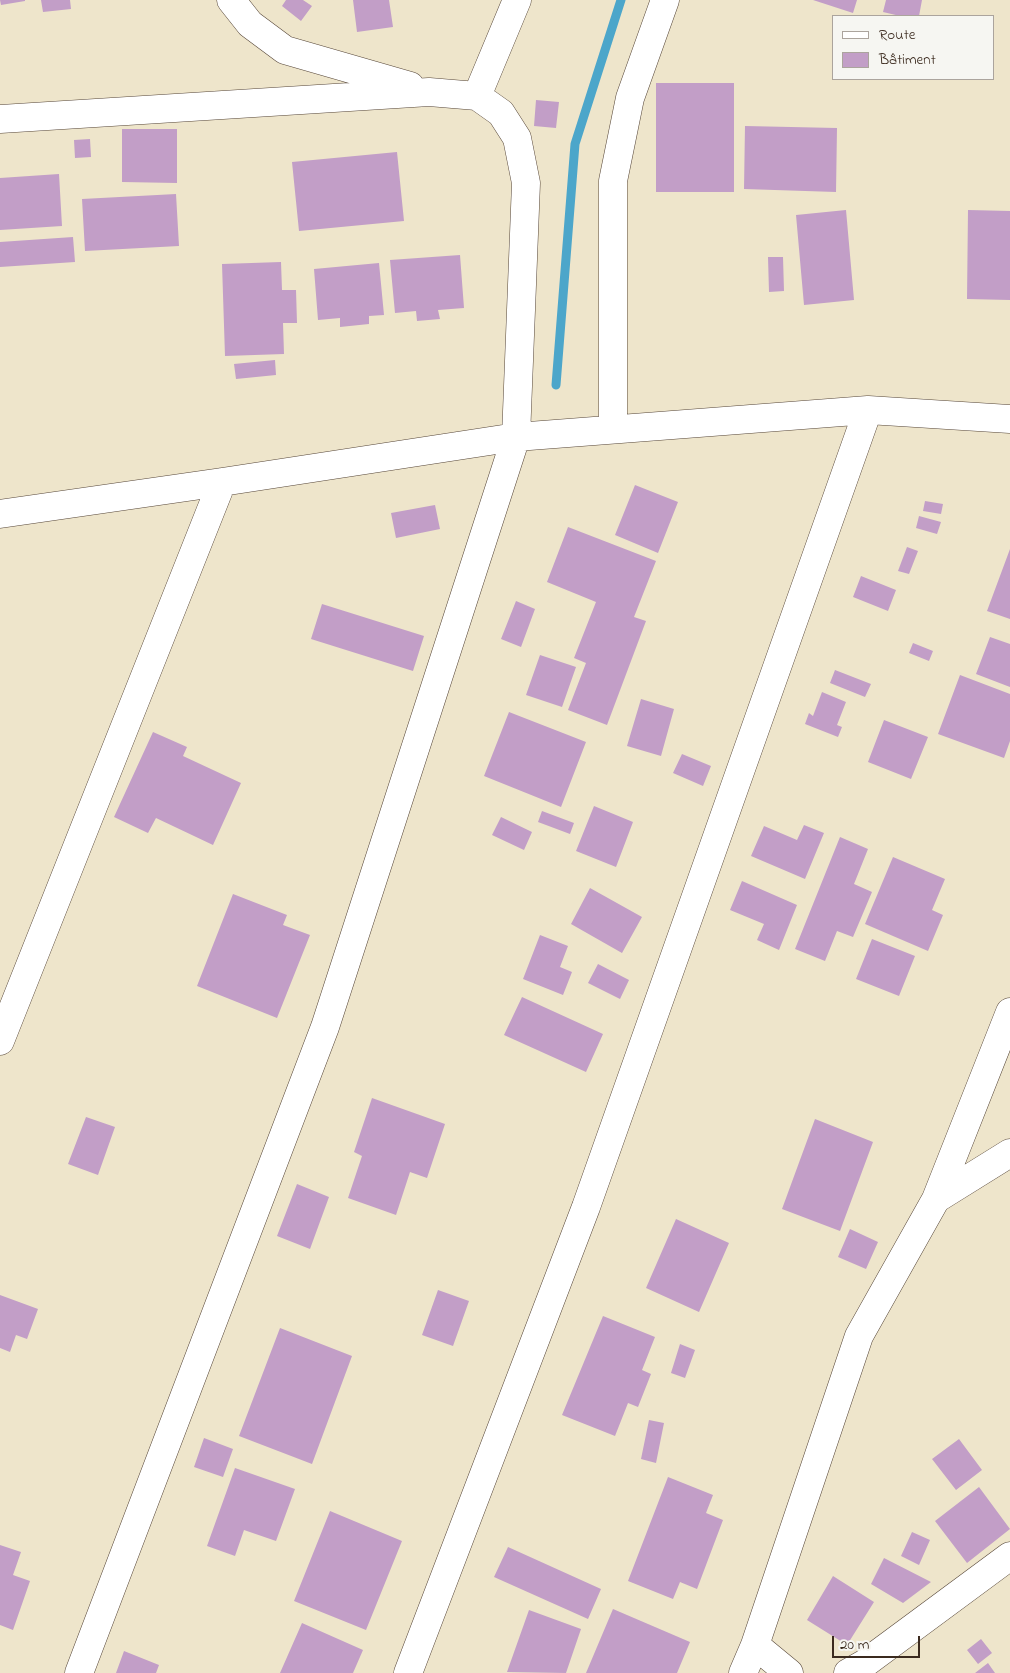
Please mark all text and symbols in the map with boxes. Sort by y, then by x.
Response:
legend [832,15,995,80]
text: Route [879,24,915,46]
text: Bâtiment [879,49,936,71]
scale bar [835,1626,922,1658]
text: 20 m [840,1634,869,1656]

